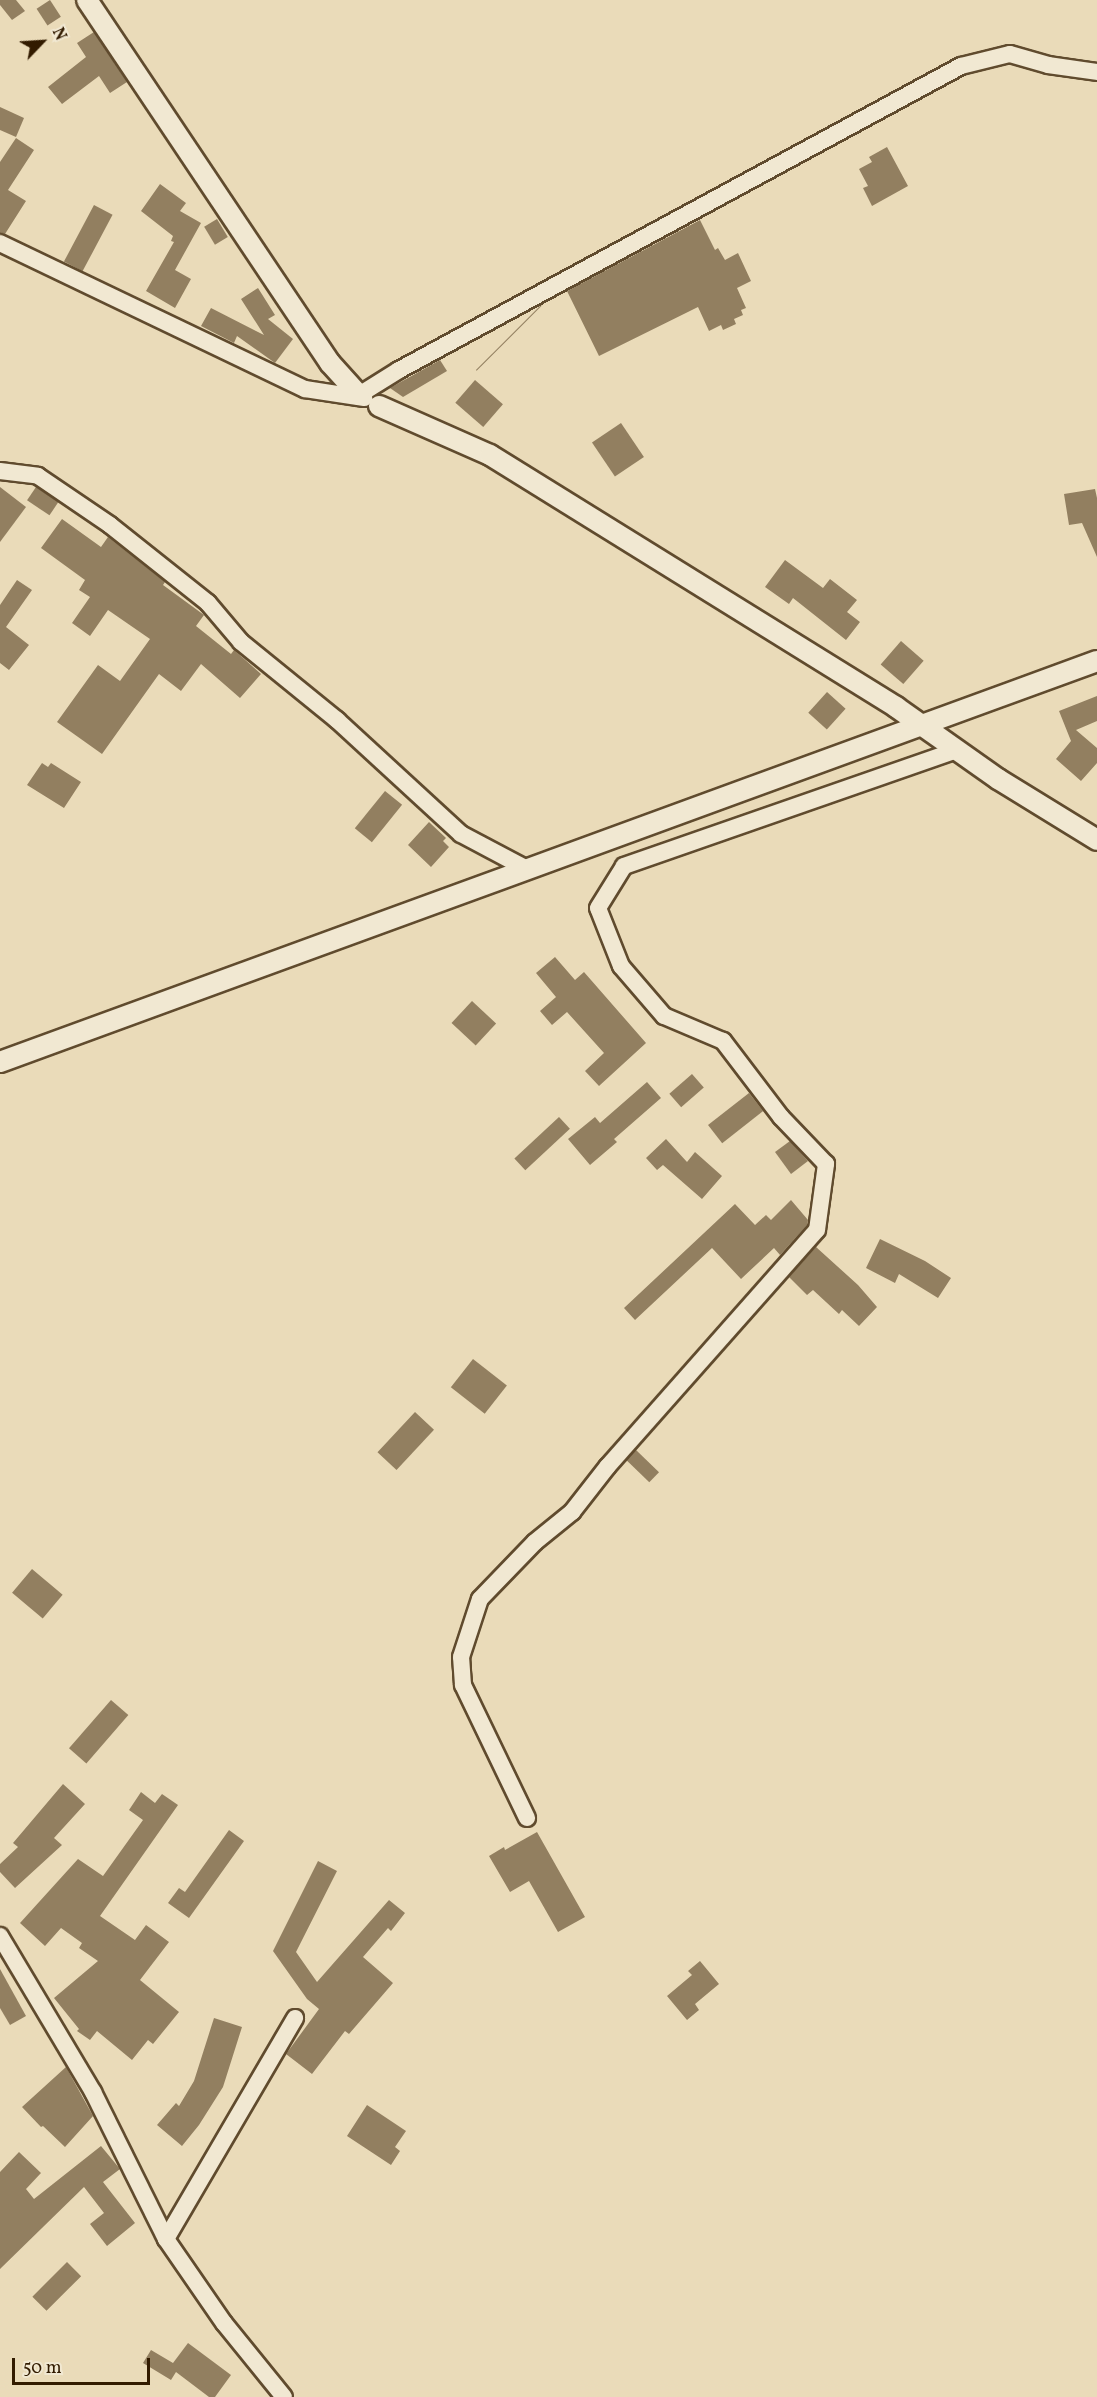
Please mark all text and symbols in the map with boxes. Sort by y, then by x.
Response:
north arrow [12,12,72,72]
text: N [46,24,71,44]
scale bar [15,2346,153,2384]
text: 50 m [23,2356,62,2381]

